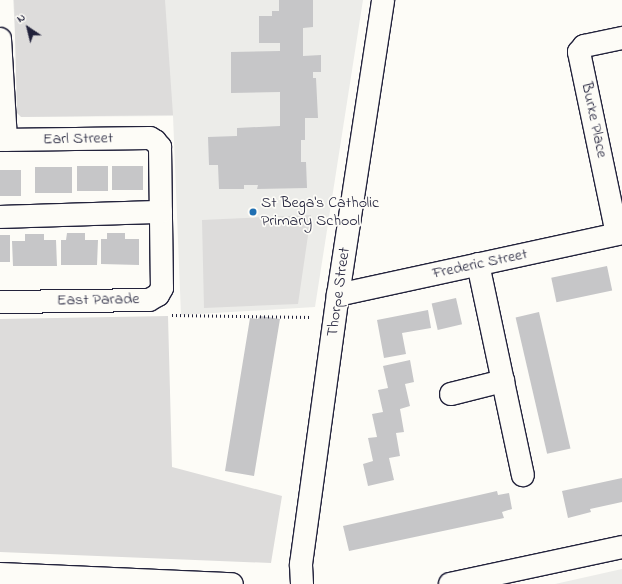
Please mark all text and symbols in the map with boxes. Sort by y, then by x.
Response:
north arrow [8,8,48,48]
text: N [13,9,29,27]
street label: Burke Place [577,80,611,160]
street label: Earl Street [43,129,113,149]
place label: St Bega's Catholic Primary School [261,193,379,231]
marker: St Bega's Catholic Primary School [248,207,258,217]
street label: Frederic Street [431,245,529,283]
street label: Thorpe Street [323,246,355,338]
street label: East Parade [57,290,139,310]

